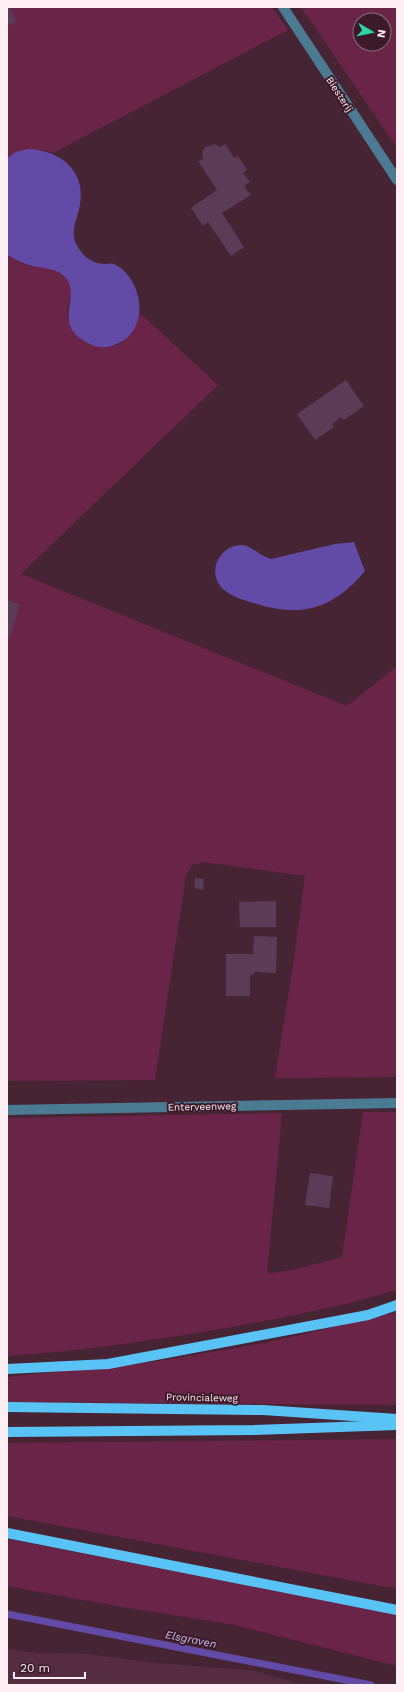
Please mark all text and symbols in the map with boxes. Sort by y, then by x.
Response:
north arrow [352,12,392,52]
text: N [374,28,388,39]
street label: Biesterij [324,75,355,114]
street label: Enterveenweg [168,1100,237,1113]
street label: Provincialeweg [166,1391,239,1404]
water label: Elsgraven [164,1628,218,1651]
scale bar [14,1654,85,1680]
text: 20 m [20,1661,50,1675]

